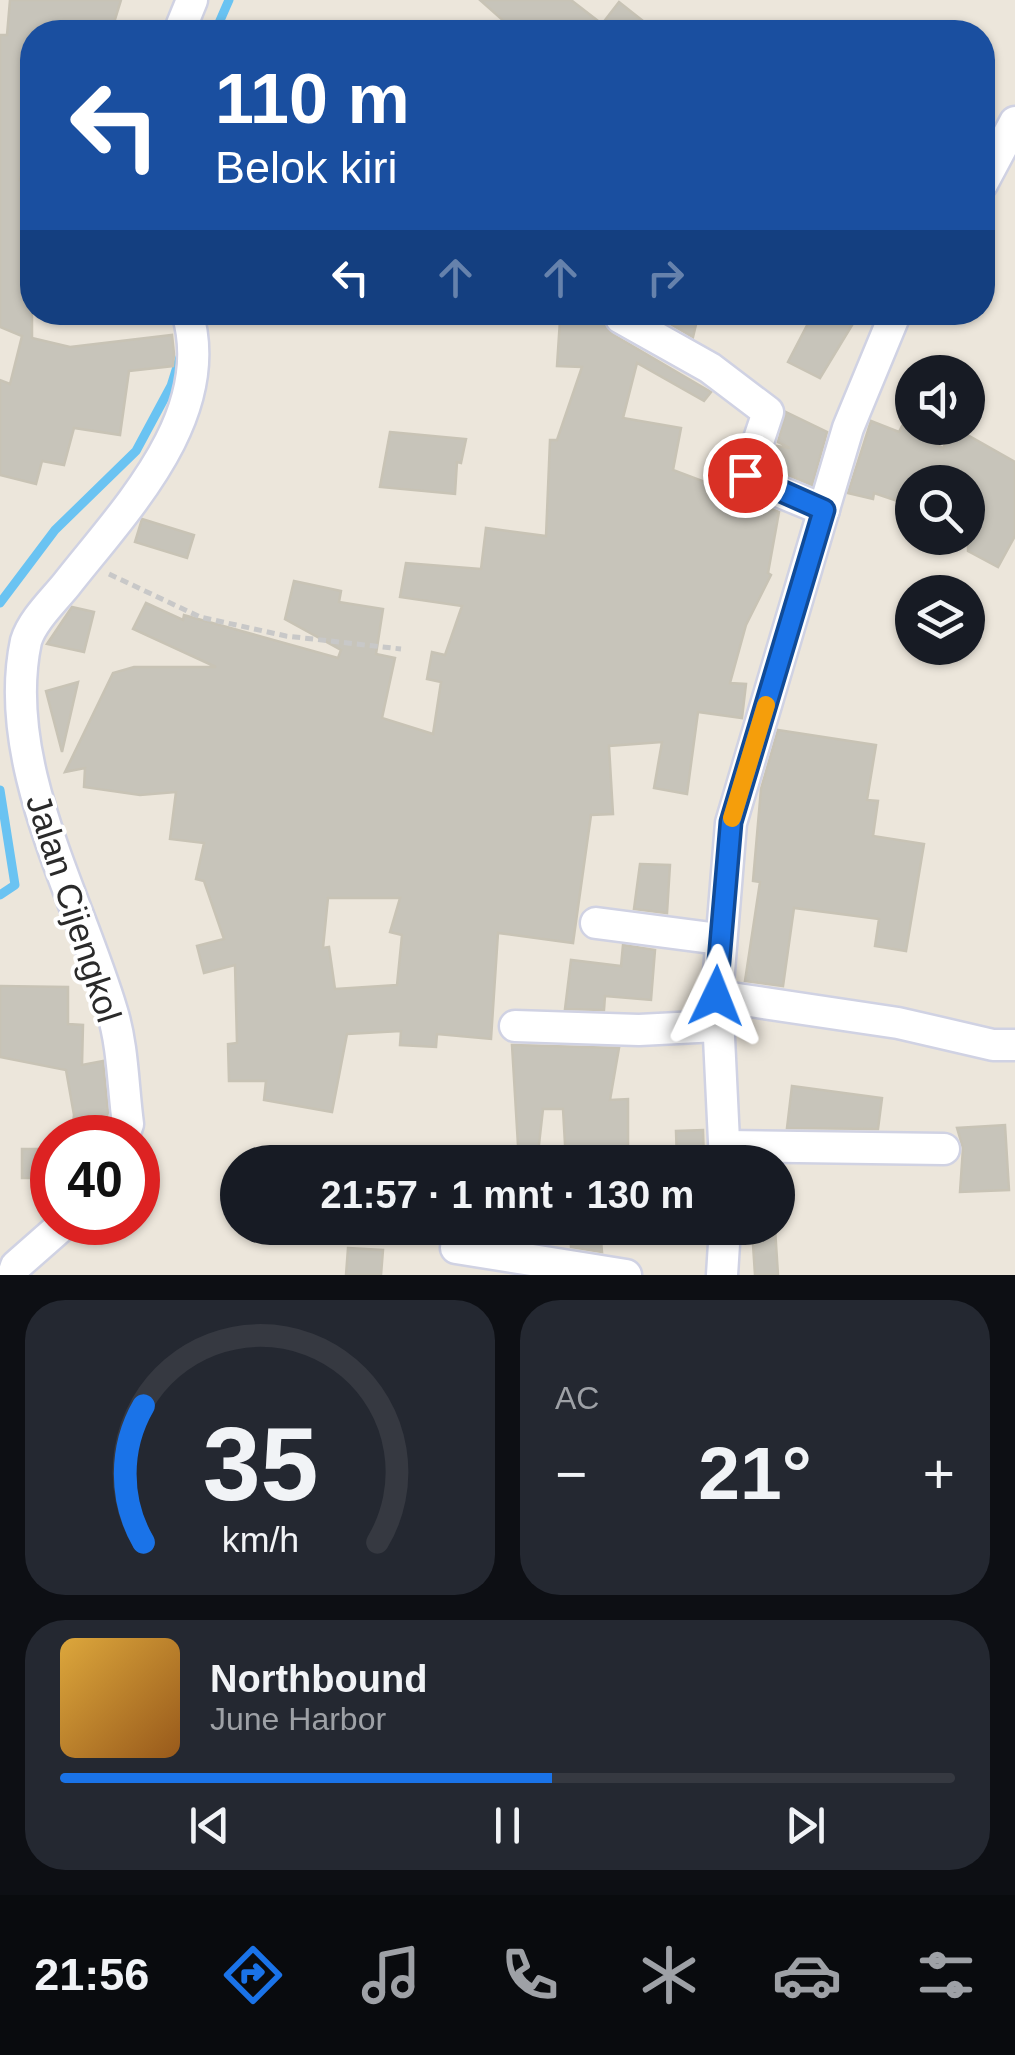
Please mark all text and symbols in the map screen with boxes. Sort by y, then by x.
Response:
icon: left [50,60,180,190]
text: 110 m [215,60,410,138]
text: Belok kiri [215,142,398,193]
icon: left [323,250,378,305]
icon: ahead [428,250,483,305]
icon: ahead [533,250,588,305]
icon: right [638,250,693,305]
map controls [895,355,985,665]
button: sound [895,355,985,445]
pin [703,433,788,518]
icon: arrive [718,448,773,503]
button: search [895,465,985,555]
button: layers [895,575,985,665]
street label: Jalan Cijengkol [19,789,129,1027]
position arrow [664,944,768,1048]
speed limit sign: 40 [30,1115,160,1245]
text: 21:57 · 1 mnt · 130 m [321,1174,694,1216]
text: AC [555,1380,599,1416]
text: 35 [202,1406,318,1522]
text: 21° [698,1431,812,1515]
text: − [555,1443,587,1505]
text: + [923,1443,955,1505]
text: km/h [221,1520,299,1560]
text: Northbound [210,1658,427,1700]
text: June Harbor [210,1701,386,1737]
icon: previous [182,1798,237,1853]
icon: pause [480,1798,535,1853]
icon: next [778,1798,833,1853]
icon: directions [218,1940,288,2010]
icon: music [356,1940,426,2010]
icon: phone [495,1940,565,2010]
icon: climate [634,1940,704,2010]
icon: car [772,1940,842,2010]
icon: filters [911,1940,981,2010]
text: 21:56 [34,1949,149,2000]

